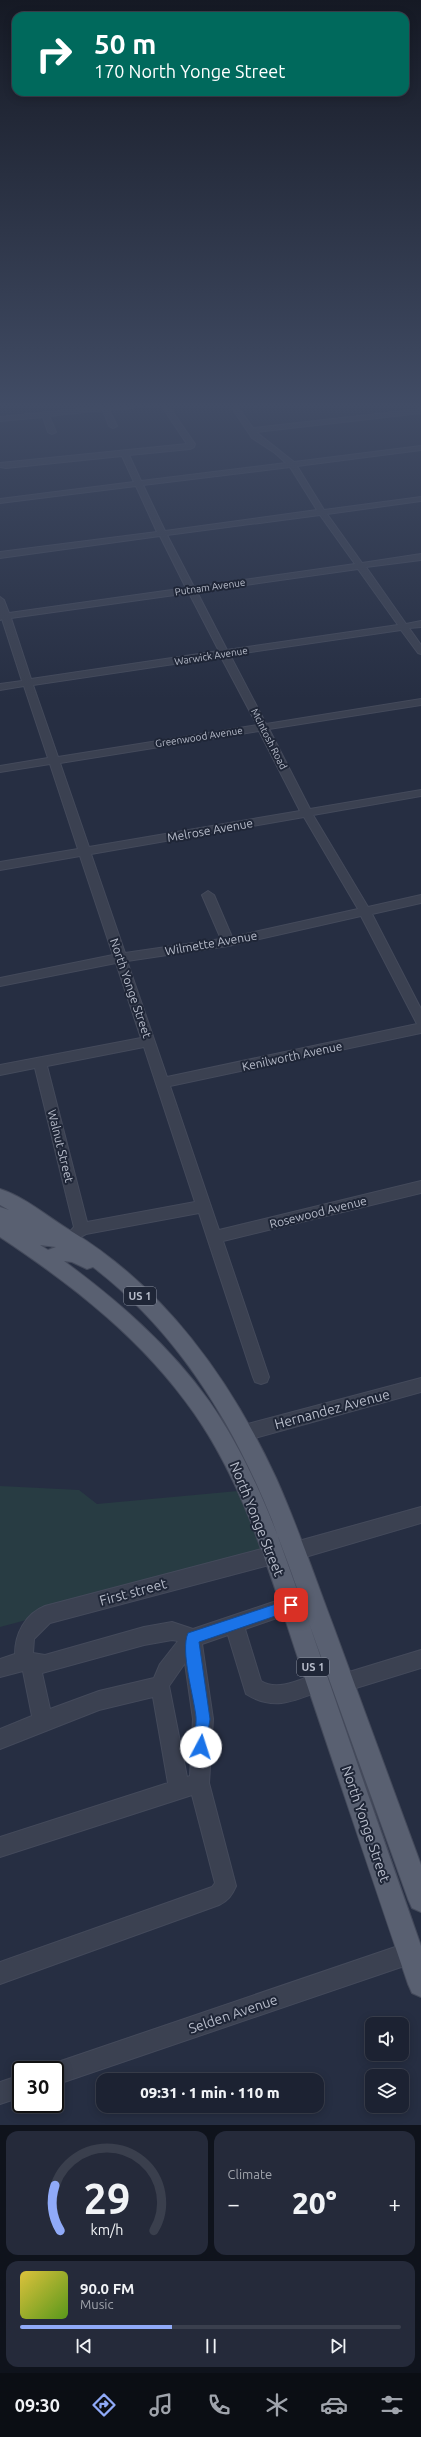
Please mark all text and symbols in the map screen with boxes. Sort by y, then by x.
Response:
icon: right [28,28,80,80]
text: 50 m [94,28,156,59]
text: 170 North Yonge Street [94,61,285,81]
street label: Putnam Avenue [174,577,246,597]
street label: Warwick Avenue [174,645,248,667]
street label: McIntosh Road [249,707,289,771]
street label: Greenwood Avenue [154,725,244,749]
street label: Melrose Avenue [166,816,254,844]
street label: Wilmette Avenue [164,928,258,958]
street label: North Yonge Street [108,936,154,1040]
street label: Kenilworth Avenue [241,1039,343,1073]
street label: Walnut Street [46,1108,76,1184]
street label: Rosewood Avenue [268,1194,368,1230]
road number: US 1 [124,1287,156,1305]
street label: Hernandez Avenue [273,1386,391,1432]
street label: North Yonge Street [227,1459,287,1579]
street label: First street [98,1575,169,1609]
pin [274,1588,308,1622]
icon: arrive [280,1594,302,1616]
road number: US 1 [297,1658,329,1676]
position arrow [180,1726,222,1768]
street label: North Yonge Street [339,1764,394,1885]
street label: Selden Avenue [186,1991,280,2037]
map controls [365,2017,409,2113]
button: sound [365,2017,409,2061]
speed limit sign: 30 [12,2061,64,2113]
button: layers [365,2069,409,2113]
text: 09:31 · 1 min · 110 m [140,2084,280,2101]
text: Climate [228,2167,272,2181]
text: 29 [83,2175,130,2222]
text: 20° [292,2186,337,2220]
text: − [228,2191,240,2216]
text: + [389,2191,401,2216]
text: km/h [90,2222,123,2238]
text: 90.0 FM [80,2280,134,2297]
text: Music [80,2297,114,2311]
icon: previous [73,2335,95,2357]
icon: pause [200,2335,222,2357]
icon: next [327,2335,349,2357]
icon: directions [90,2391,118,2419]
icon: music [147,2391,175,2419]
icon: phone [205,2391,233,2419]
icon: climate [263,2391,291,2419]
icon: car [320,2391,348,2419]
icon: filters [378,2391,406,2419]
text: 09:30 [15,2395,60,2415]

